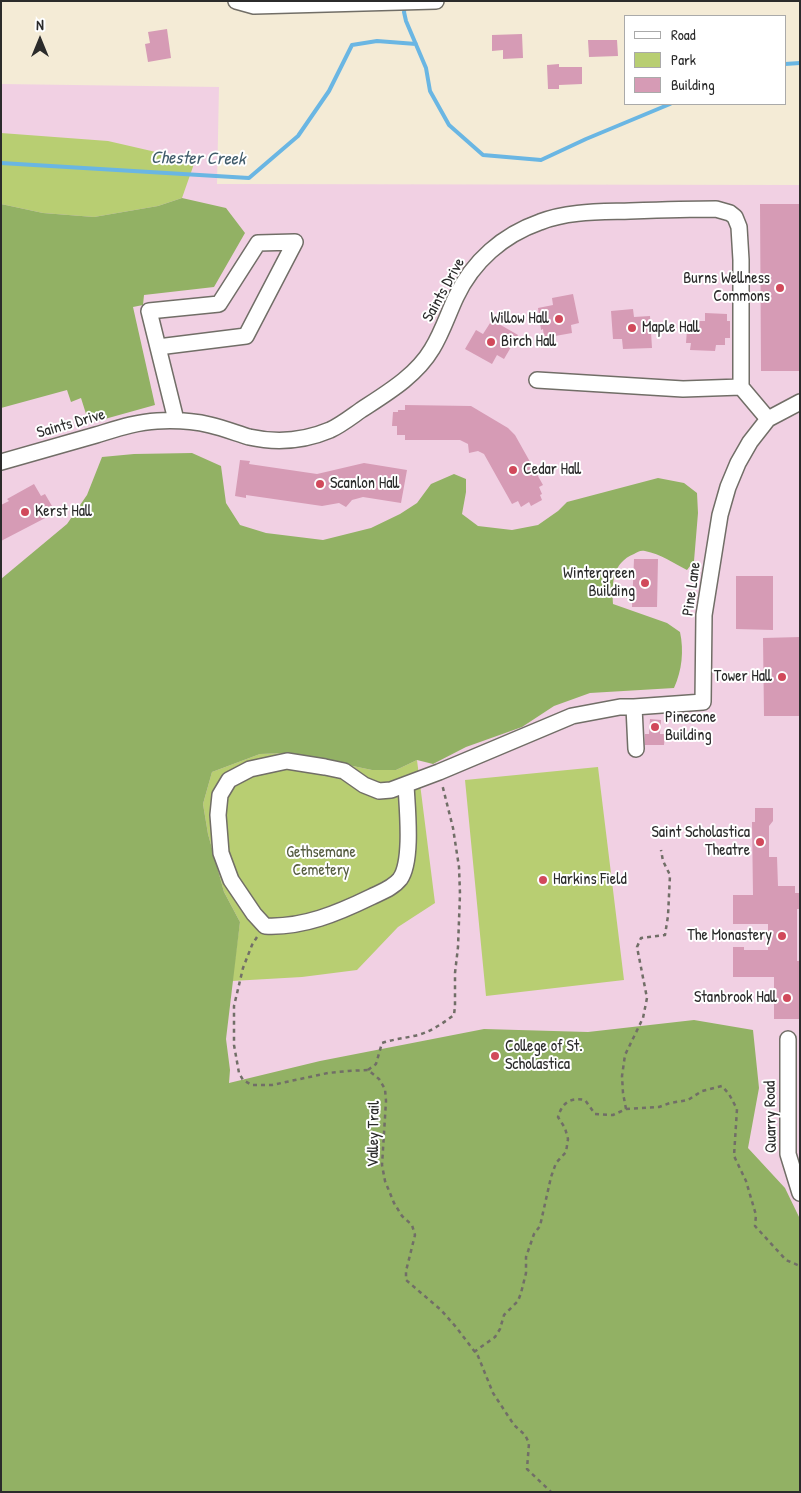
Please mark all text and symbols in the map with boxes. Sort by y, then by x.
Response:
north arrow [15,15,65,65]
text: N [36,15,44,34]
legend [624,15,786,105]
text: Road [671,24,696,45]
text: Park [671,49,696,70]
text: Building [671,74,715,95]
water label: Chester Creek [151,147,245,171]
street label: Saints Drive [419,255,469,325]
place label: Burns Wellness Commons [683,269,770,307]
marker: Burns Wellness Commons [774,282,786,294]
place label: Willow Hall [490,309,549,329]
marker: Willow Hall [553,313,565,325]
place label: Maple Hall [642,318,700,338]
marker: Maple Hall [626,322,638,334]
place label: Birch Hall [501,332,556,352]
marker: Birch Hall [485,336,497,348]
street label: Saints Drive [35,405,107,443]
place label: Cedar Hall [523,460,581,480]
marker: Cedar Hall [507,464,519,476]
place label: Scanlon Hall [330,474,399,494]
marker: Scanlon Hall [314,478,326,490]
place label: Kerst Hall [35,502,92,522]
marker: Kerst Hall [19,506,31,518]
street label: Pine Lane [679,561,705,617]
place label: Wintergreen Building [563,564,635,602]
marker: Wintergreen Building [639,577,651,589]
place label: Tower Hall [714,667,772,687]
marker: Tower Hall [776,671,788,683]
place label: Pinecone Building [665,708,716,746]
marker: Pinecone Building [649,721,661,733]
place label: Saint Scholastica Theatre [651,823,750,861]
marker: Saint Scholastica Theatre [754,836,766,848]
park label: Gethsemane Cemetery [286,843,356,881]
place label: Harkins Field [553,870,627,890]
marker: Harkins Field [537,874,549,886]
place label: The Monastery [687,926,772,946]
marker: The Monastery [776,930,788,942]
place label: Stanbrook Hall [694,988,777,1008]
marker: Stanbrook Hall [781,992,793,1004]
place label: College of St. Scholastica [505,1037,583,1075]
marker: College of St. Scholastica [489,1050,501,1062]
street label: Quarry Road [761,1081,781,1153]
street label: Valley Trail [364,1100,384,1168]

